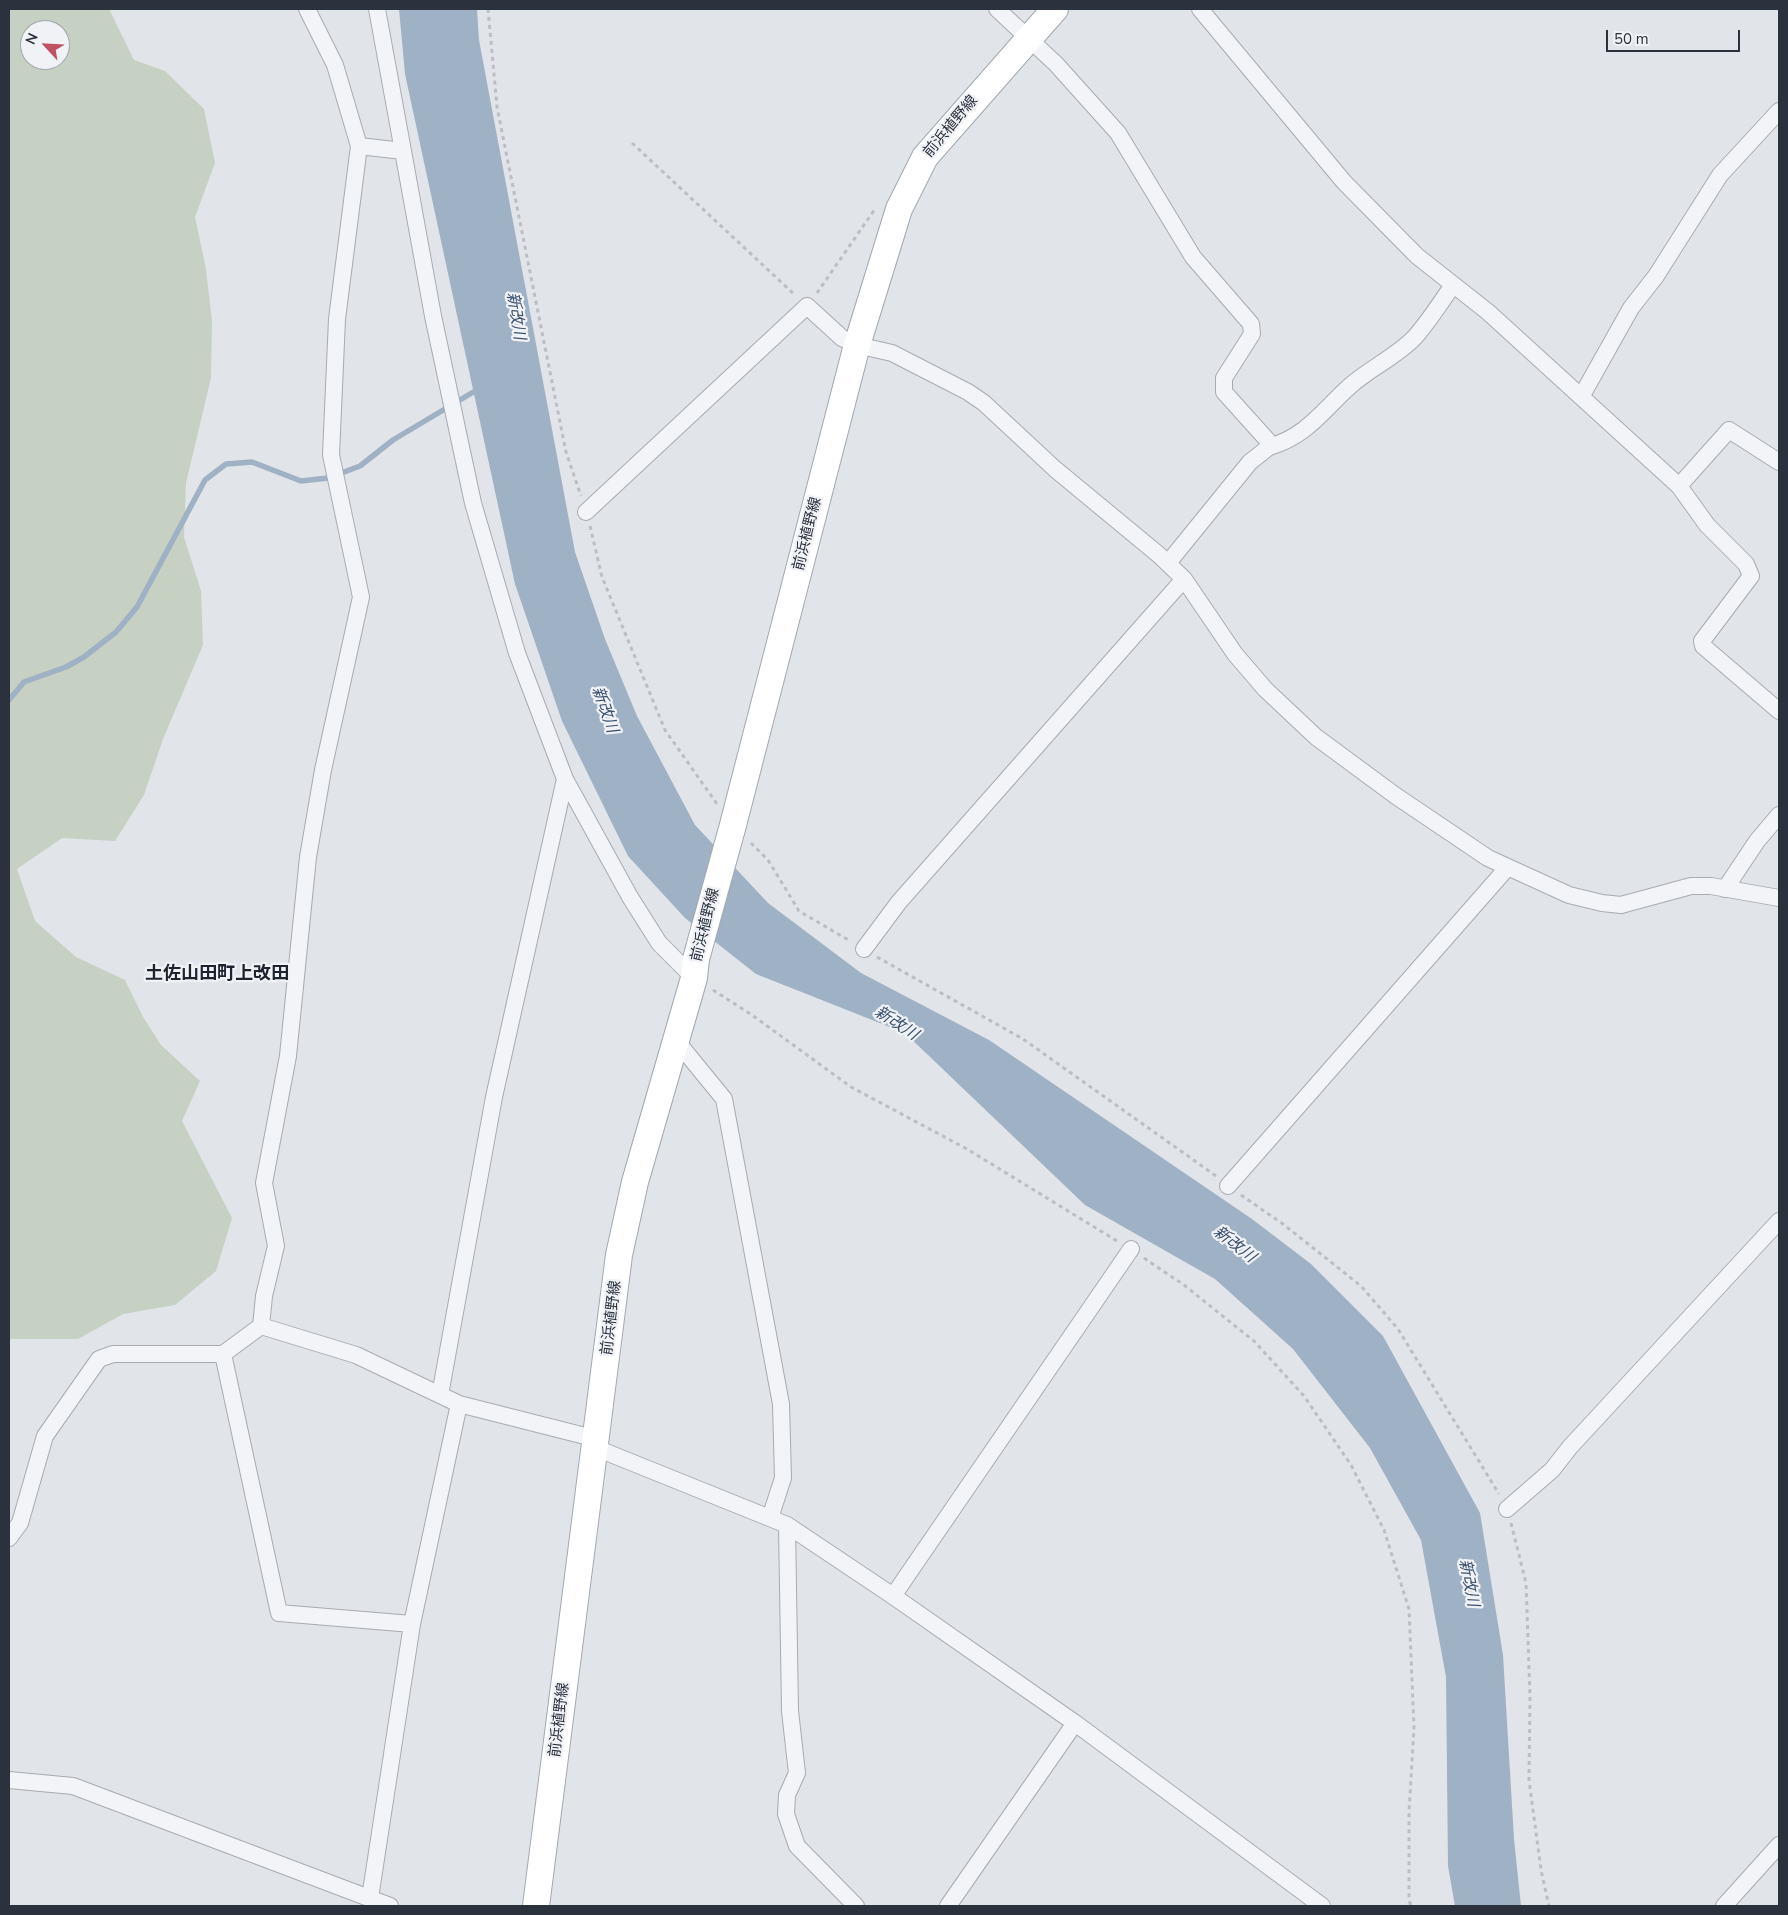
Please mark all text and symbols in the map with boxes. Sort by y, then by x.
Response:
north arrow [20,20,70,70]
scale bar [1608,20,1742,52]
text: 50 m [1614,29,1649,49]
text: N [21,30,43,48]
street label: 前浜植野線 [920,92,982,162]
water label: 新改川 [502,291,528,341]
street label: 前浜植野線 [790,495,826,573]
water label: 新改川 [587,684,621,736]
street label: 前浜植野線 [688,886,724,964]
district label: 土佐山田町上改田 [145,964,289,986]
water label: 新改川 [871,1003,921,1045]
water label: 新改川 [1209,1223,1259,1267]
street label: 前浜植野線 [598,1280,626,1356]
water label: 新改川 [1454,1558,1482,1608]
street label: 前浜植野線 [546,1682,574,1758]

